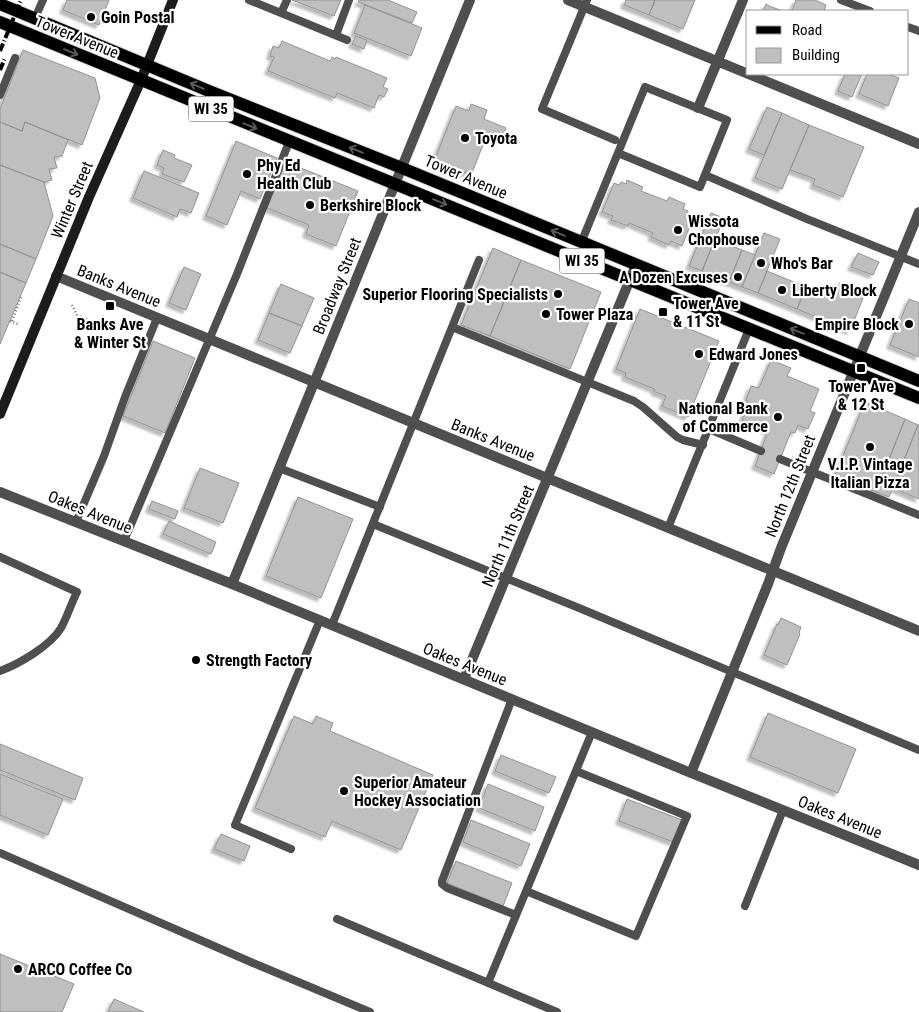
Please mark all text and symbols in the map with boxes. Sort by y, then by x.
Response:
place label: Goin Postal [101,8,175,27]
legend [746,10,909,75]
marker: Goin Postal [85,11,97,23]
street label: Tower Avenue [33,12,121,62]
text: Road [792,21,822,39]
text: Building [792,46,840,64]
one-way arrow [63,47,78,57]
one-way arrow [190,81,205,90]
road number: WI 35 [188,96,234,122]
one-way arrow [242,122,258,131]
place label: Toyota [475,129,518,148]
marker: Toyota [459,132,471,144]
one-way arrow [349,145,364,154]
street label: Tower Avenue [422,151,510,203]
place label: Phy Ed Health Club [257,156,332,193]
street label: Winter Street [47,158,97,241]
marker: Phy Ed Health Club [241,168,253,180]
place label: Berkshire Block [320,196,422,215]
one-way arrow [432,198,447,208]
marker: Berkshire Block [304,199,316,211]
place label: Wissota Chophouse [688,212,760,249]
marker: Wissota Chophouse [672,224,684,236]
one-way arrow [551,228,566,238]
street label: Broadway Street [309,235,365,337]
road number: WI 35 [560,248,604,274]
place label: Who's Bar [771,254,833,273]
marker: Who's Bar [755,257,767,269]
street label: Banks Avenue [74,261,164,311]
place label: A Dozen Excuses [619,268,728,287]
marker: A Dozen Excuses [732,271,744,283]
place label: Liberty Block [792,281,877,300]
marker: Liberty Block [776,284,788,296]
place label: Superior Flooring Specialists [362,285,548,304]
marker: Superior Flooring Specialists [552,288,564,300]
place label: Tower Ave & 11 St [673,294,739,331]
marker: Banks Ave & Winter St [104,300,116,312]
place label: Tower Plaza [556,305,634,324]
marker: Tower Ave & 11 St [657,306,669,318]
marker: Tower Plaza [540,308,552,320]
place label: Banks Ave & Winter St [74,315,146,352]
place label: Empire Block [815,315,899,334]
marker: Empire Block [903,318,915,330]
one-way arrow [790,326,805,335]
place label: Edward Jones [709,345,798,364]
marker: Edward Jones [693,348,705,360]
marker: Tower Ave & 12 St [855,362,867,374]
place label: Tower Ave & 12 St [828,377,894,414]
place label: National Bank of Commerce [679,399,768,436]
marker: National Bank of Commerce [772,411,784,423]
street label: Banks Avenue [448,415,538,465]
street label: North 12th Street [761,432,819,540]
marker: V.I.P. Vintage Italian Pizza [864,441,876,453]
place label: V.I.P. Vintage Italian Pizza [828,455,913,492]
street label: North 11th Street [478,482,538,590]
street label: Oakes Avenue [45,487,135,537]
street label: Oakes Avenue [420,639,510,689]
place label: Strength Factory [206,651,312,670]
marker: Strength Factory [190,654,202,666]
place label: Superior Amateur Hockey Association [354,773,481,810]
marker: Superior Amateur Hockey Association [338,785,350,797]
street label: Oakes Avenue [795,792,885,842]
place label: ARCO Coffee Co [28,960,132,979]
marker: ARCO Coffee Co [12,963,24,975]

